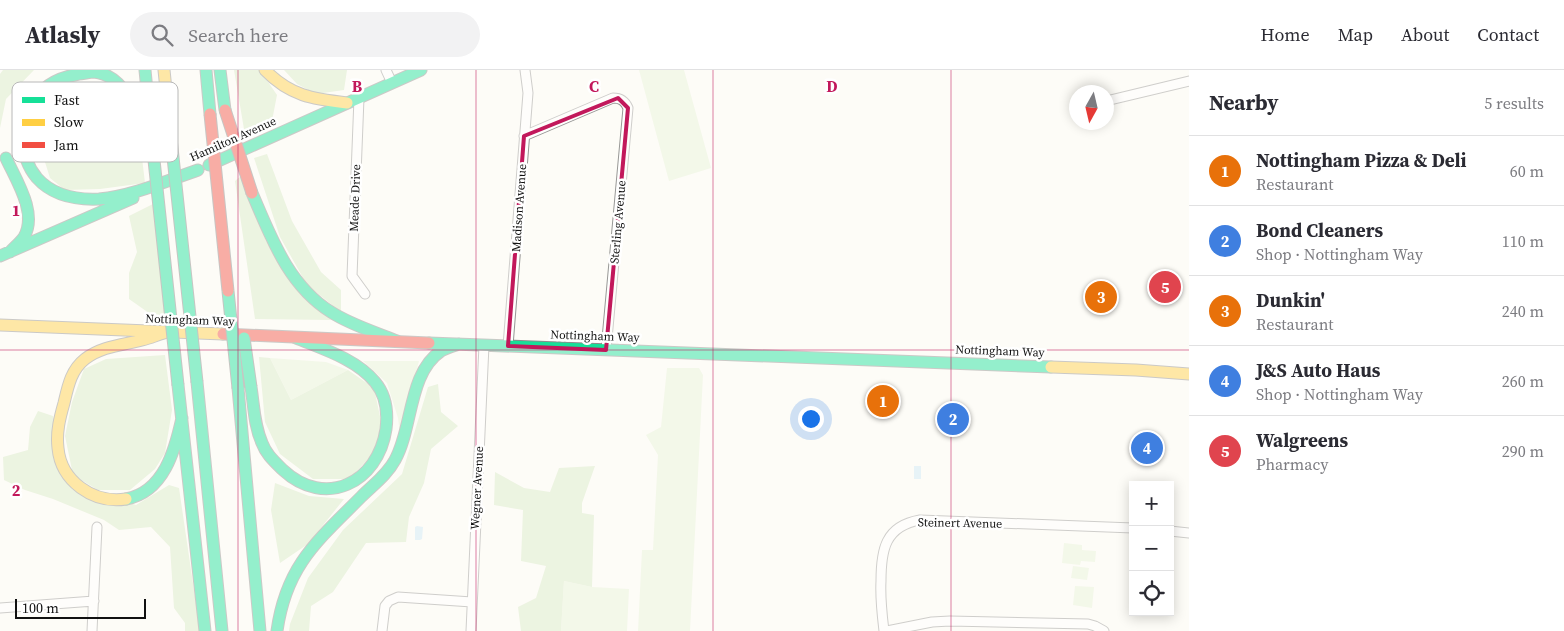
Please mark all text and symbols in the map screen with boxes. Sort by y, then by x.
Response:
search box [130,12,480,57]
text: Atlasly [25,18,100,51]
icon: search [148,21,176,49]
text: Search here [188,22,288,48]
text: Home [1261,22,1310,47]
text: Map [1338,22,1373,47]
text: About [1401,22,1449,47]
text: Contact [1477,22,1539,47]
text: B [352,75,363,97]
text: C [589,75,599,97]
text: D [826,75,838,97]
legend [12,82,178,162]
north arrow [1069,85,1114,130]
text: Nearby [1209,88,1279,117]
text: Fast [54,90,80,110]
text: 5 results [1484,92,1544,114]
text: Slow [54,112,84,132]
street label: Hamilton Avenue [187,113,279,165]
text: Jam [53,135,79,155]
text: Nottingham Pizza & Deli [1256,147,1467,173]
text: 1 [1221,160,1229,182]
text: 60 m [1510,160,1544,182]
street label: Madison Avenue [508,163,530,253]
street label: Meade Drive [346,164,364,232]
text: Restaurant [1256,173,1334,195]
street label: Sterling Avenue [606,180,630,264]
text: 1 [12,199,20,221]
text: Bond Cleaners [1256,217,1383,243]
text: 2 [1221,230,1229,252]
text: 110 m [1502,230,1544,252]
text: Shop · Nottingham Way [1256,243,1423,265]
pin: 5 [1149,268,1181,306]
pin: 3 [1085,278,1117,316]
text: Dunkin' [1256,287,1325,313]
text: 3 [1221,300,1229,322]
text: 240 m [1502,300,1544,322]
street label: Nottingham Way [145,310,236,330]
text: Restaurant [1256,313,1334,335]
street label: Nottingham Way [550,326,641,346]
street label: Nottingham Way [955,341,1046,361]
text: J&S Auto Haus [1256,357,1380,383]
text: 4 [1221,370,1229,392]
text: 260 m [1502,370,1544,392]
pin: 1 [867,382,899,420]
text: Shop · Nottingham Way [1256,383,1423,405]
pin: 2 [937,400,969,438]
your location [798,406,824,432]
text: Walgreens [1256,427,1348,453]
pin: 4 [1131,429,1163,467]
text: 5 [1221,440,1229,462]
text: 290 m [1502,440,1544,462]
street label: Wegner Avenue [467,446,487,530]
text: Pharmacy [1256,453,1328,475]
text: 2 [12,479,21,501]
map controls [1129,481,1174,616]
button: + [1129,481,1174,526]
street label: Steinert Avenue [918,514,1002,532]
button: − [1129,526,1174,571]
button: locate [1129,571,1174,616]
scale bar [15,596,146,619]
text: 100 m [22,598,59,618]

